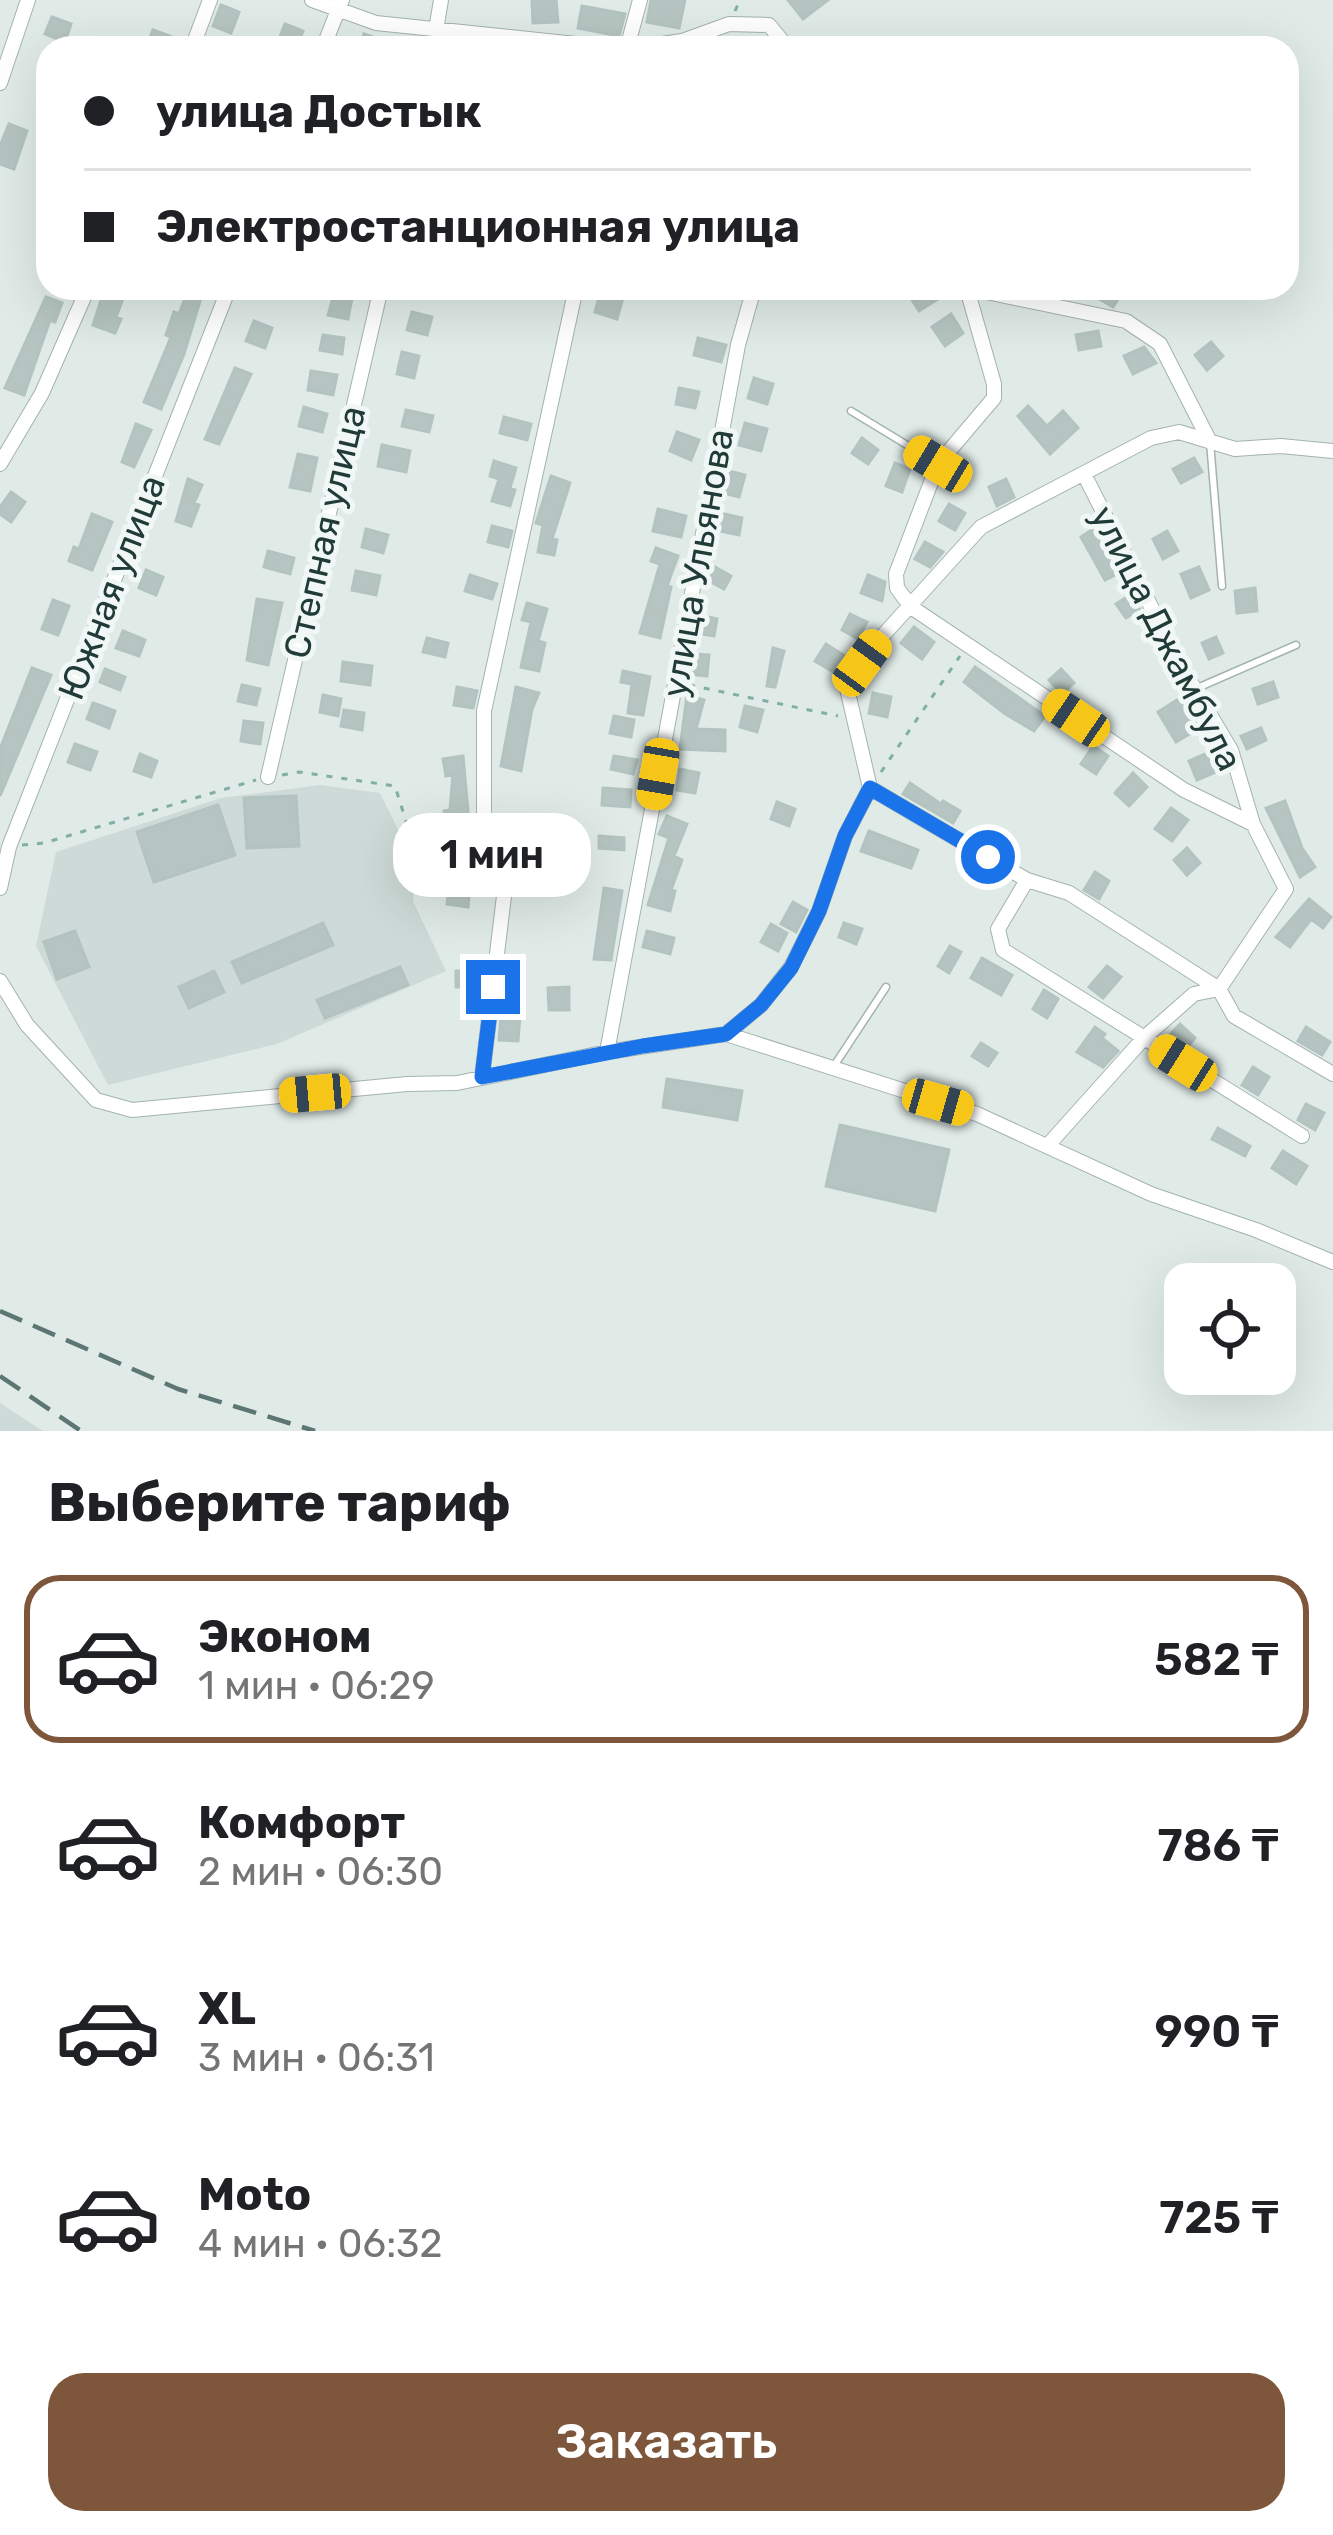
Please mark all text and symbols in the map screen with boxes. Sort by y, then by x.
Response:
text: улица Достык [156,85,482,138]
text: Электростанционная улица [156,200,800,253]
street label: Степная улица [275,402,374,662]
street label: улица Ульянова [653,425,742,701]
car [898,430,978,498]
street label: Южная улица [49,469,174,705]
street label: улица Джамбула [1081,499,1252,778]
car [826,623,898,703]
car [1036,683,1116,753]
car [634,735,682,813]
callout: 1 мин [394,813,592,897]
route start [961,830,1015,884]
text: 1 мин [440,832,544,878]
route end [466,960,520,1014]
car [1143,1029,1223,1097]
car [278,1072,352,1114]
car [898,1075,978,1129]
map controls [1164,1263,1296,1395]
button: locate [1164,1263,1296,1395]
text: Выберите тариф [48,1471,511,1535]
icon: car [54,1605,162,1713]
text: Эконом [198,1610,372,1663]
text: 582 ₸ [1154,1633,1279,1686]
text: 1 мин · 06:29 [198,1663,435,1709]
icon: car [54,1791,162,1899]
text: Комфорт [198,1796,405,1849]
text: 786 ₸ [1157,1819,1279,1872]
text: 2 мин · 06:30 [198,1849,443,1895]
icon: car [54,1977,162,2085]
text: XL [198,1982,256,2035]
text: 990 ₸ [1155,2005,1279,2058]
text: 3 мин · 06:31 [198,2035,435,2081]
icon: car [54,2163,162,2271]
text: Moto [198,2168,311,2221]
text: 725 ₸ [1159,2191,1279,2244]
text: 4 мин · 06:32 [198,2221,442,2267]
button: Заказать [48,2373,1285,2511]

